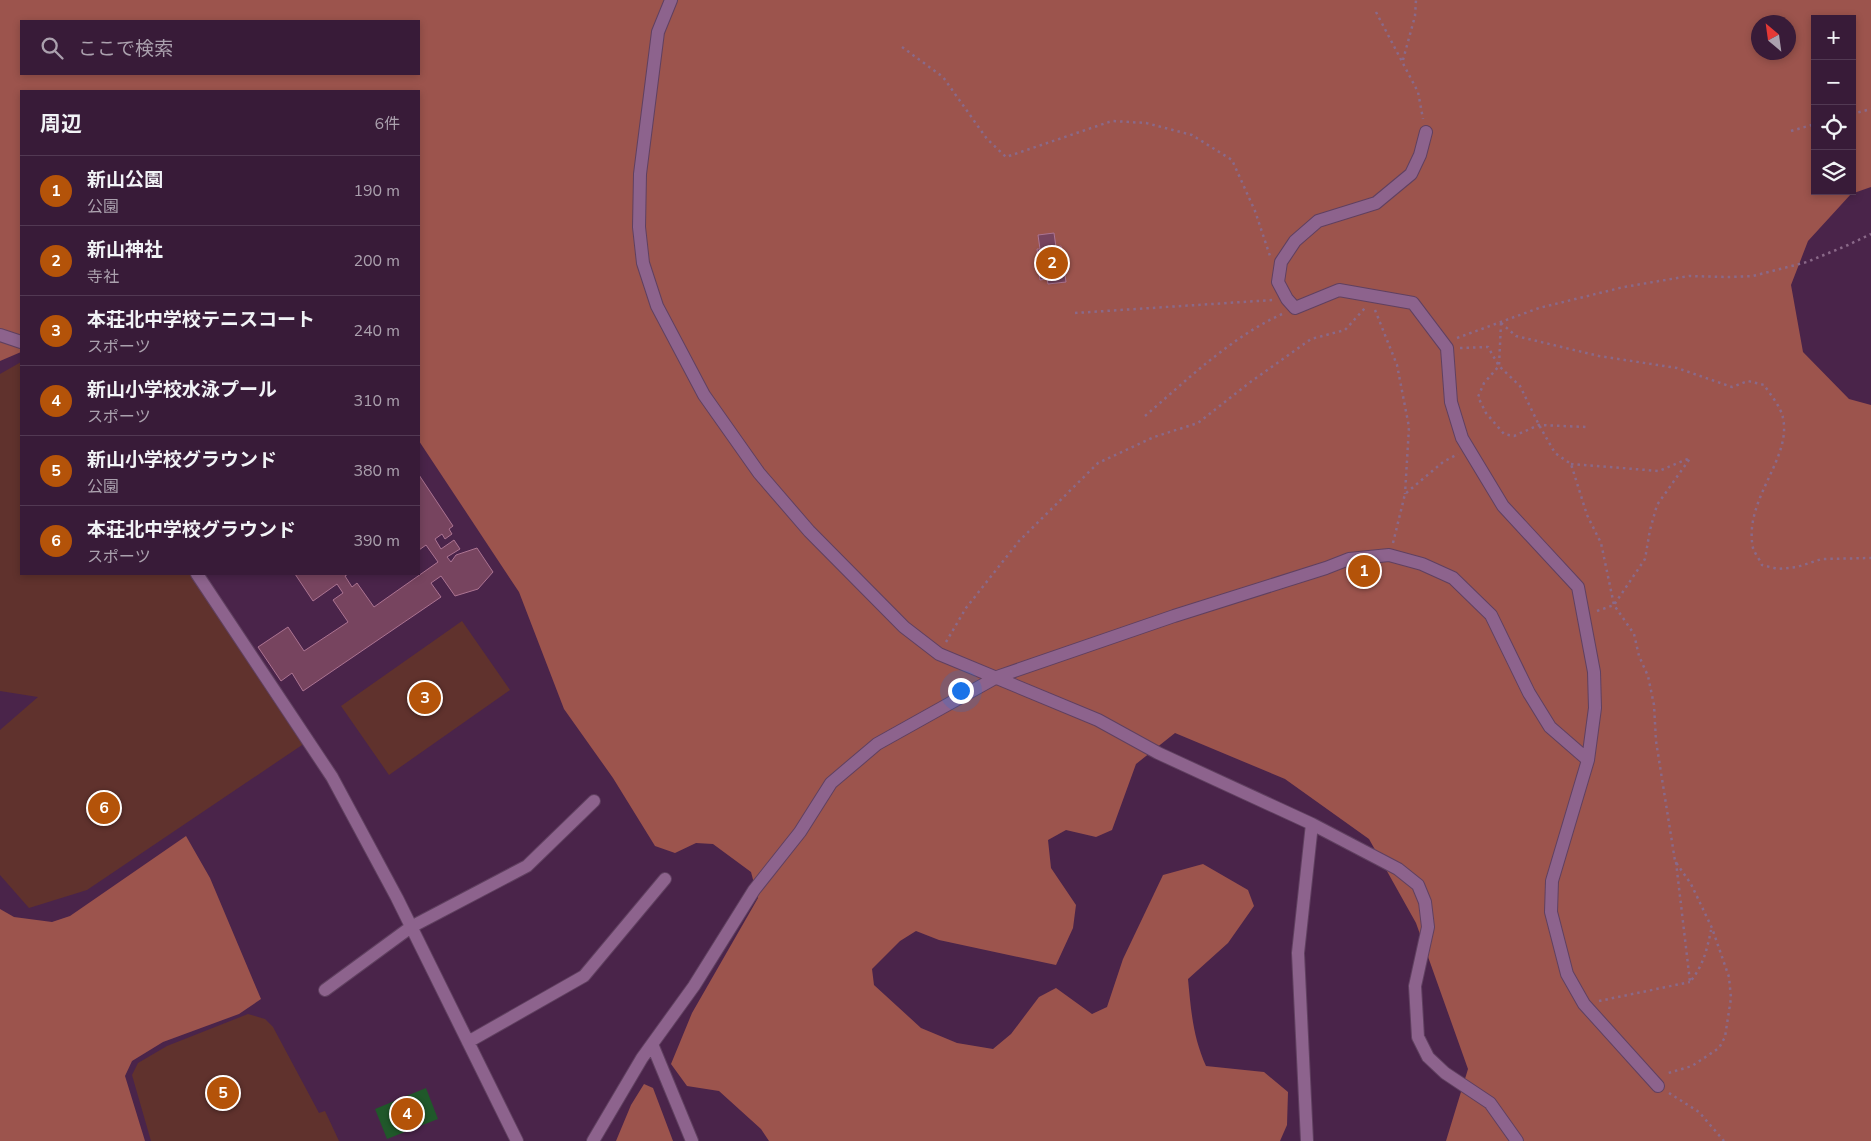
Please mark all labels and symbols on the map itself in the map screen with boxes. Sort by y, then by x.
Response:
north arrow [1751,15,1796,60]
pin: 2 [1036,244,1068,282]
pin: 1 [1348,552,1380,590]
your location [948,678,974,704]
pin: 3 [409,679,441,717]
pin: 6 [88,789,120,827]
pin: 5 [207,1074,239,1112]
pin: 4 [391,1095,423,1133]

